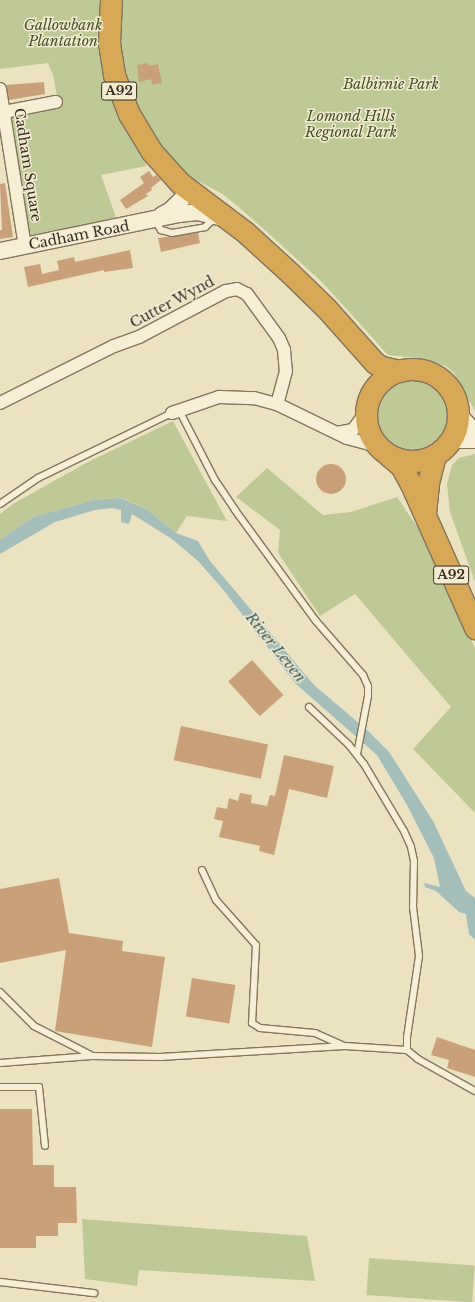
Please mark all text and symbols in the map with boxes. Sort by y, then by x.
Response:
park label: Gallowbank Plantation [24,17,102,50]
park label: Balbirnie Park [343,76,439,92]
road number: A92 [101,80,137,102]
street label: Cadham Square [11,107,45,223]
park label: Lomond Hills Regional Park [305,108,397,140]
street label: Cadham Road [27,217,131,253]
street label: Cutter Wynd [127,273,217,331]
road number: A92 [433,564,469,586]
water label: River Leven [242,608,310,686]

